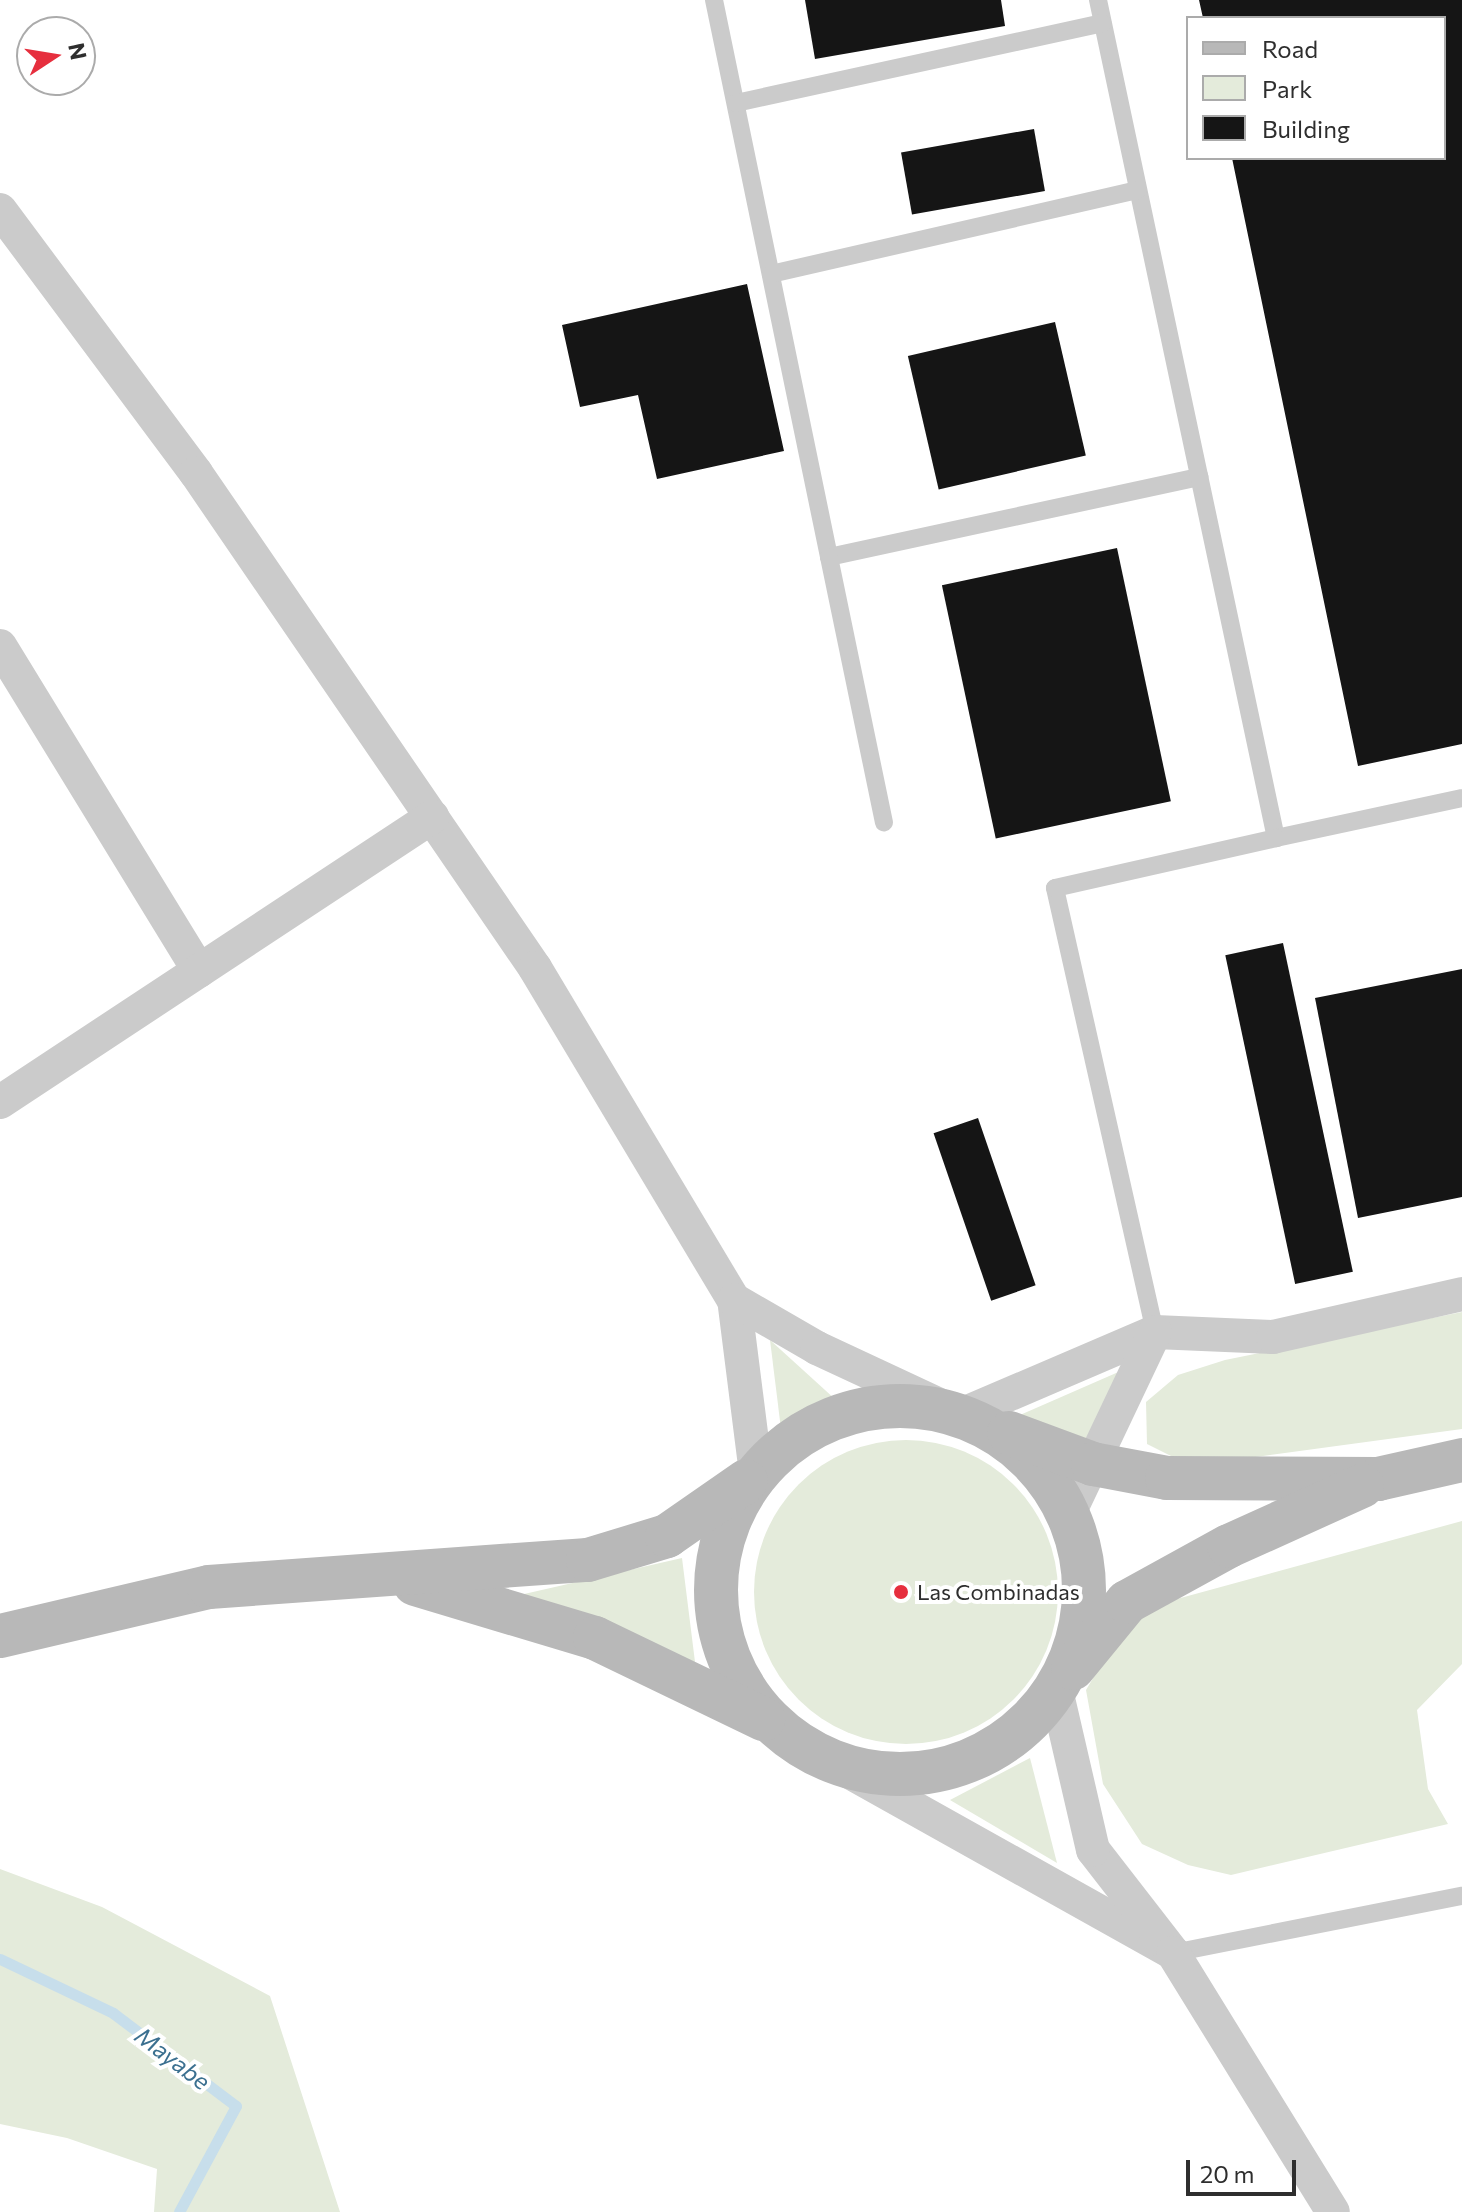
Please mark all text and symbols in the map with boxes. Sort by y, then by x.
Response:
north arrow [16,16,96,96]
legend [1186,16,1446,160]
text: Road [1262,34,1318,63]
text: N [63,40,93,62]
text: Park [1262,74,1312,103]
text: Building [1262,114,1350,143]
place label: Las Combinadas [917,1579,1080,1605]
marker: Las Combinadas [892,1583,910,1601]
water label: Mayabe [130,2021,216,2095]
scale bar [1190,2144,1300,2194]
text: 20 m [1200,2159,1254,2188]

